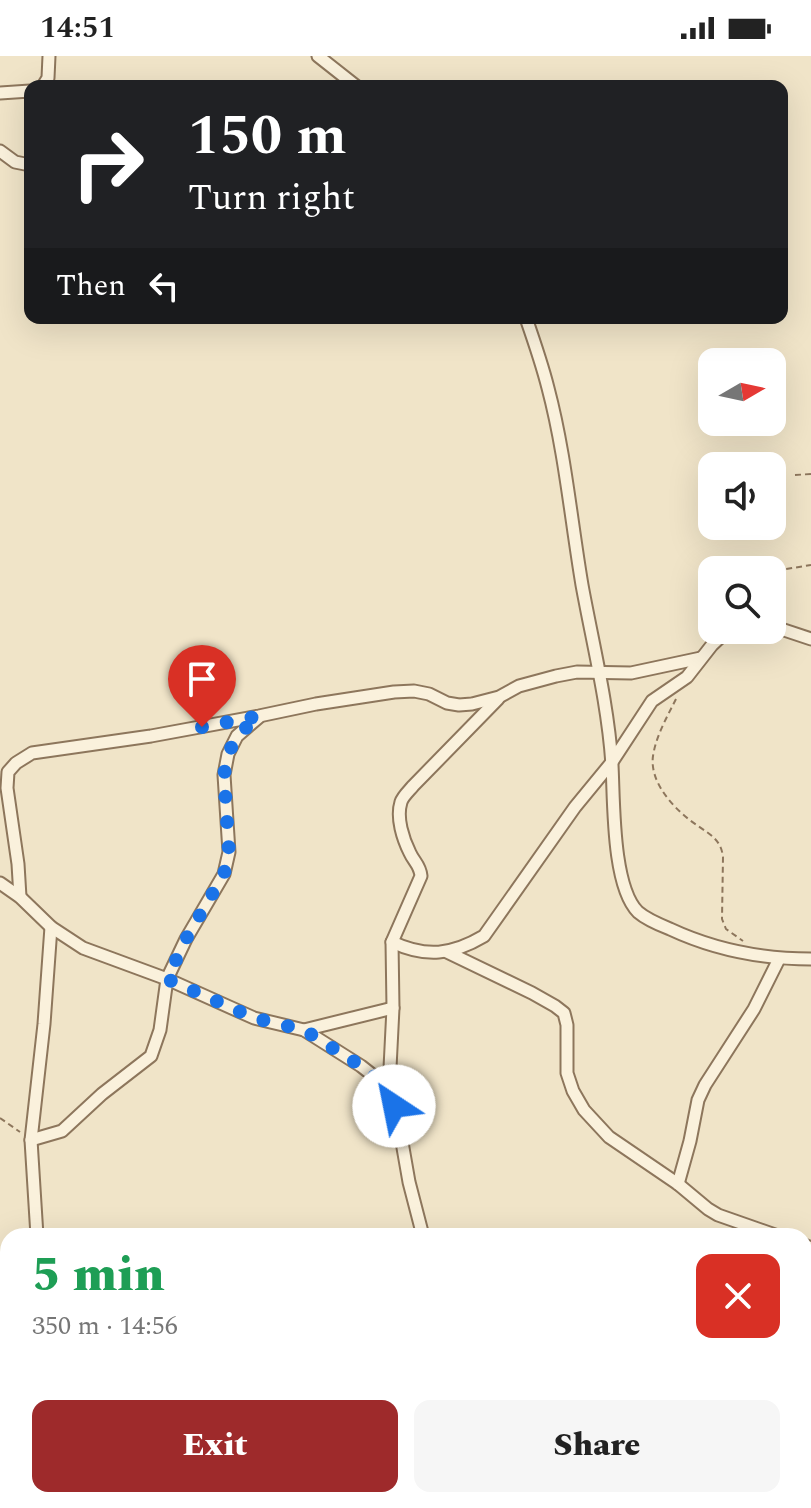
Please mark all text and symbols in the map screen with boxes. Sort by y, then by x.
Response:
text: 14:51 [40,5,115,51]
text: 150 m [188,94,347,179]
icon: right [56,112,160,216]
text: Turn right [188,171,355,226]
text: Then [56,263,126,309]
icon: left [142,264,186,308]
north arrow [698,348,786,436]
map controls [698,348,786,644]
button: sound [698,452,786,540]
button: search [698,556,786,644]
pin [168,645,236,727]
icon: arrive [180,657,224,701]
position arrow [352,1064,436,1148]
text: 5 min [32,1239,165,1312]
button: close [696,1254,780,1338]
text: 350 m · 14:56 [32,1306,178,1346]
button: Exit [32,1400,398,1492]
button: Share [414,1400,780,1492]

